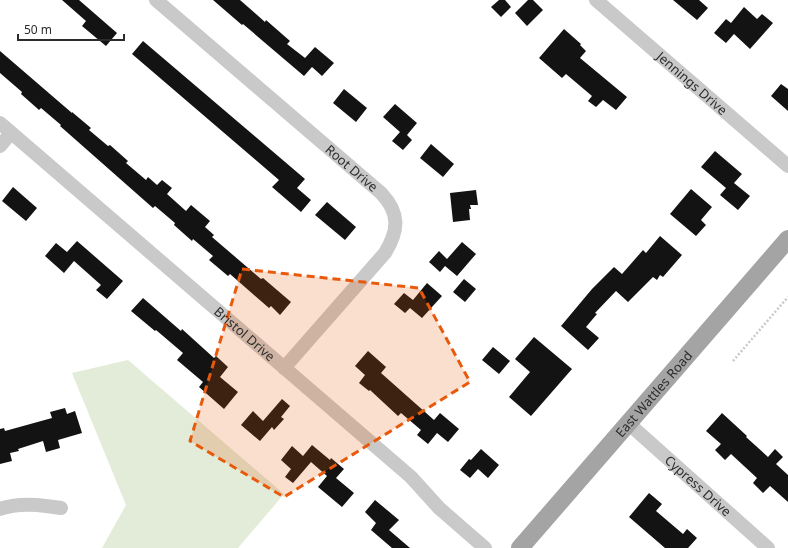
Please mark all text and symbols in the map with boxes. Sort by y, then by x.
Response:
scale bar [18,16,124,42]
text: 50 m [24,21,52,38]
street label: Jennings Drive [651,46,731,119]
street label: Root Drive [322,140,382,196]
street label: Bristol Drive [210,303,279,365]
street label: East Wattles Road [611,347,696,441]
street label: Cypress Drive [661,451,735,520]

